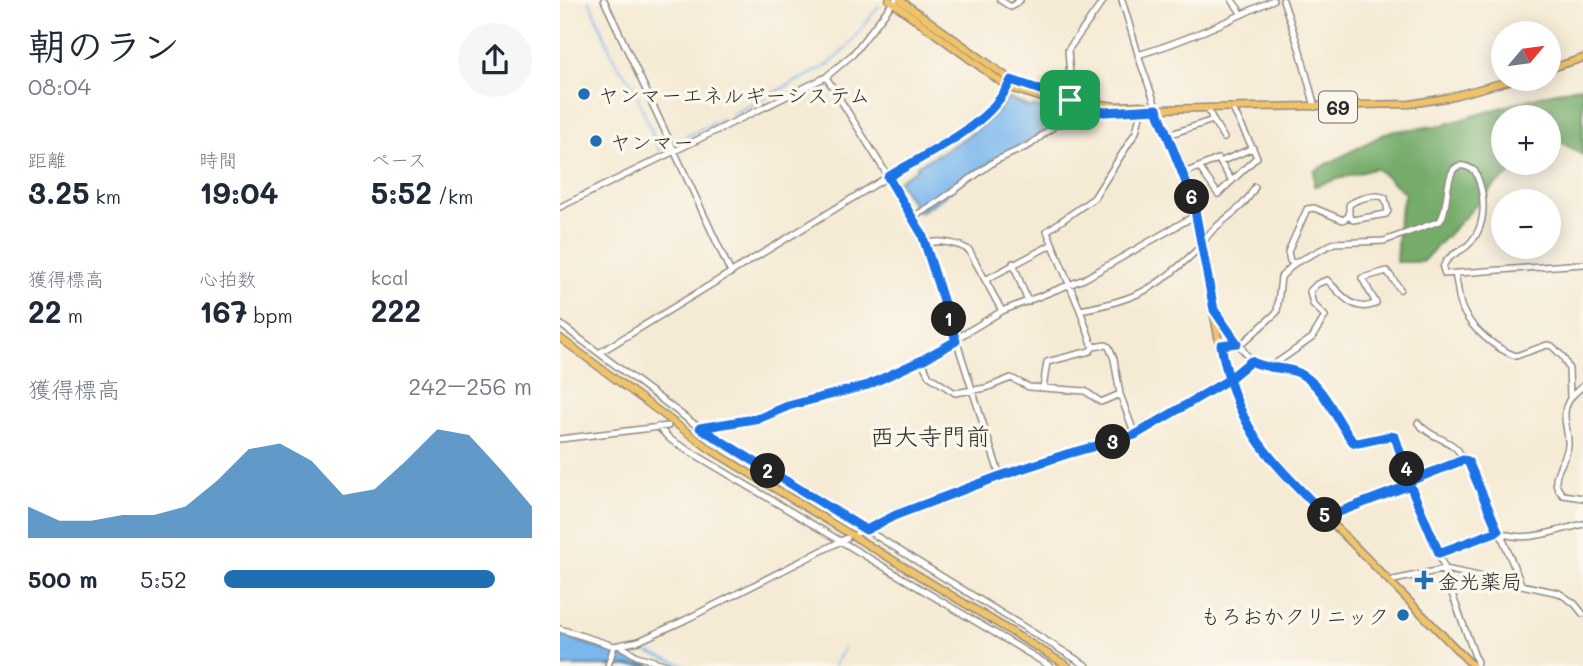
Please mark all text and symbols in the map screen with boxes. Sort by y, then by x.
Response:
text: 朝のラン [28,20,180,70]
north arrow [1491,21,1561,91]
map controls [1491,21,1561,259]
button: share [458,23,532,97]
pin [1040,70,1100,130]
text: 08:04 [28,71,91,101]
place label: ヤンマーエネルギーシステム [598,81,870,108]
icon: arrive [1051,81,1089,119]
marker: ヤンマーエネルギーシステム [576,86,592,102]
road number: 69 [1319,92,1357,122]
button: + [1491,105,1561,175]
place label: ヤンマー [610,128,694,155]
marker: ヤンマー [588,133,604,149]
text: 距離 [28,147,66,172]
text: 時間 [199,147,237,172]
text: ペース [371,147,427,172]
text: 3.25 [28,172,90,212]
text: 19:04 [199,172,278,212]
text: 5:52 [371,172,432,212]
pin: 6 [1174,180,1210,214]
text: km [90,184,121,209]
text: /km [432,184,473,209]
text: 6 [1186,184,1197,209]
button: − [1491,189,1561,259]
text: kcal [371,265,409,290]
text: 獲得標高 [28,266,104,291]
text: 心拍数 [199,266,256,291]
text: 222 [371,290,421,330]
text: 22 [28,291,62,331]
text: 167 [199,291,247,331]
pin: 1 [932,302,966,336]
text: m [62,303,83,328]
text: bpm [247,303,293,328]
text: 1 [944,306,953,331]
text: 242–256 m [408,371,532,401]
text: 獲得標高 [28,374,120,404]
district label: 西大寺門前 [870,420,990,451]
pin: 3 [1096,424,1130,460]
text: 3 [1107,429,1118,454]
pin: 4 [1390,452,1424,486]
pin: 2 [750,454,786,489]
text: 4 [1400,456,1413,481]
text: 2 [762,458,773,483]
pin: 5 [1308,498,1342,532]
text: 5 [1319,502,1330,527]
text: 500 m [28,564,98,594]
text: 5:52 [140,564,187,594]
place label: 金光薬局 [1438,567,1522,594]
marker: 金光薬局 [1416,572,1432,588]
place label: もろおかクリニック [1200,602,1389,629]
marker: もろおかクリニック [1395,607,1411,623]

